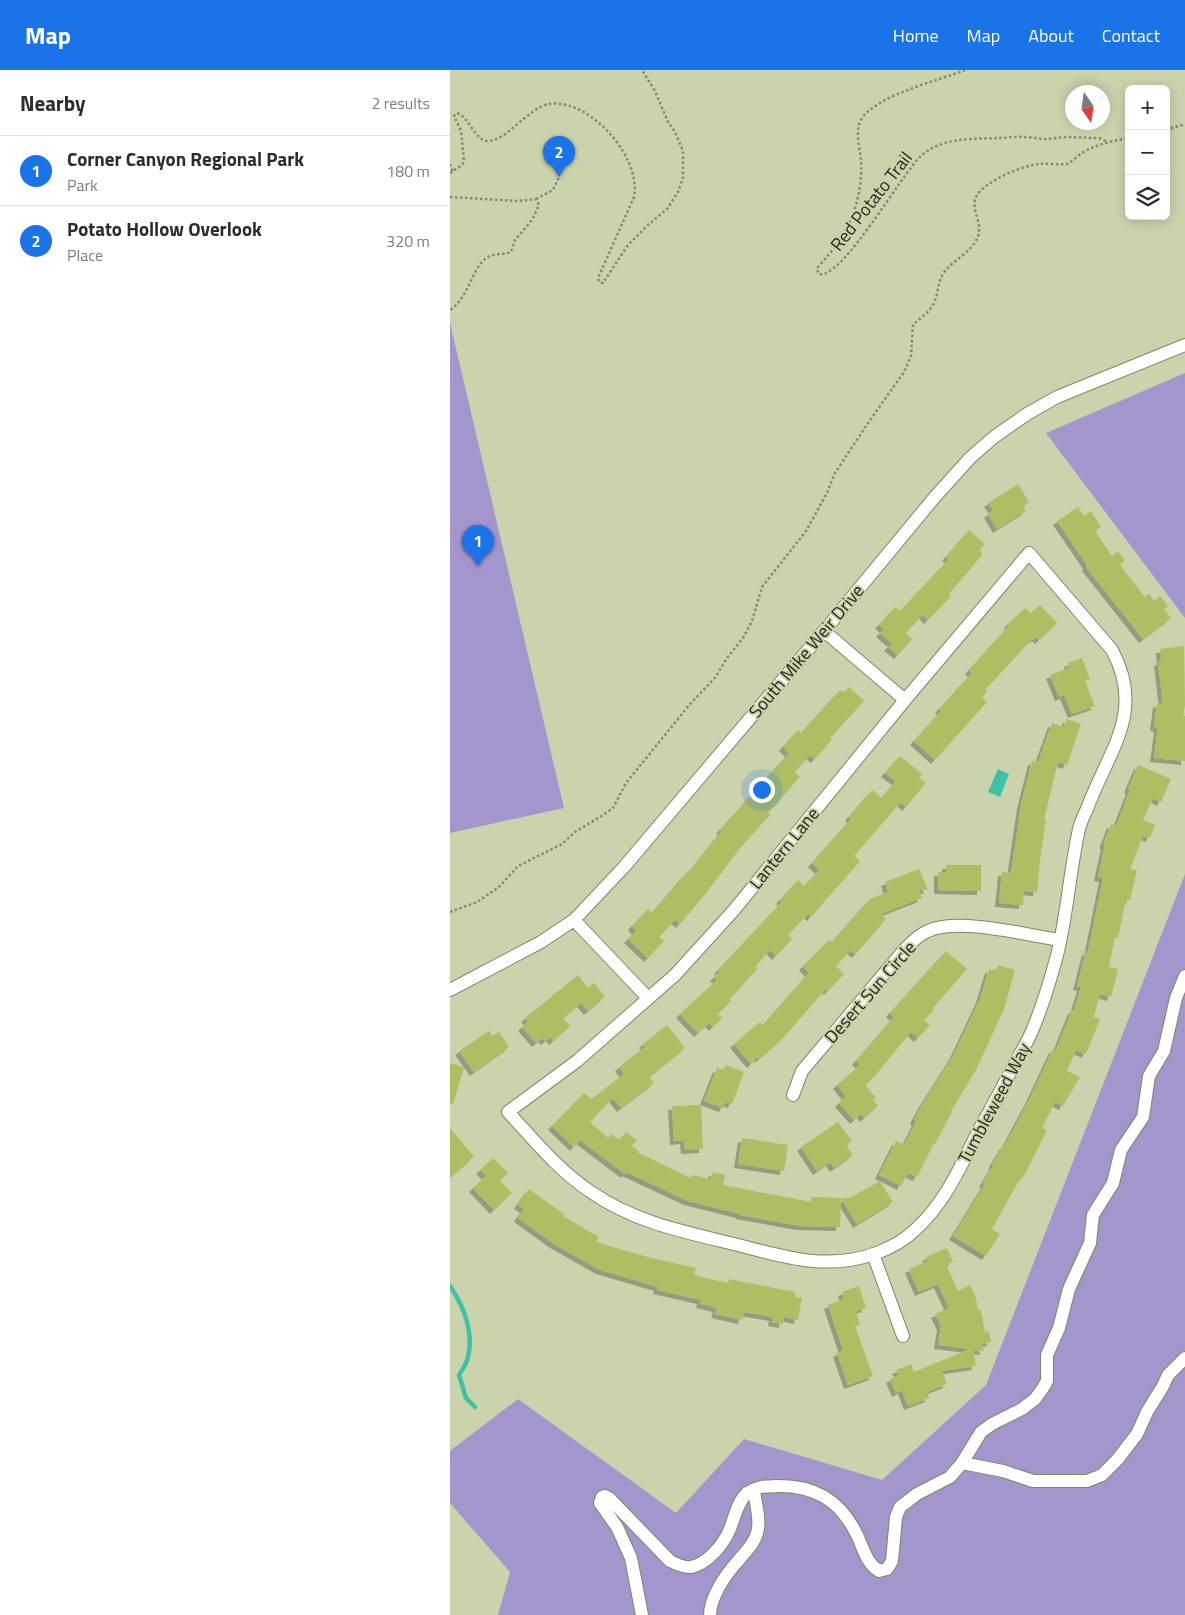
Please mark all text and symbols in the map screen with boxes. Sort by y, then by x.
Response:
text: Map [25,17,71,53]
text: Home [893,22,939,49]
text: Map [967,22,1000,49]
text: About [1028,22,1074,49]
text: Contact [1102,22,1160,49]
north arrow [1065,85,1110,130]
map controls [1125,85,1170,220]
button: + [1125,85,1170,130]
text: Nearby [20,87,85,119]
text: 2 results [371,91,430,115]
button: − [1125,130,1170,175]
pin: 2 [543,136,575,177]
text: Corner Canyon Regional Park [67,144,304,173]
street label: Red Potato Trail [823,145,919,257]
text: 1 [32,159,40,183]
text: 180 m [386,159,430,183]
text: Park [67,173,98,197]
button: layers [1125,175,1170,220]
text: Potato Hollow Overlook [67,214,262,243]
text: 2 [32,229,40,253]
text: 320 m [386,229,430,253]
text: Place [67,243,103,267]
pin: 1 [462,525,494,566]
street label: South Mike Weir Drive [742,578,870,724]
your location [749,777,775,803]
street label: Lantern Lane [742,801,826,895]
street label: Desert Sun Circle [818,935,922,1049]
street label: Tumbleweed Way [951,1037,1037,1168]

